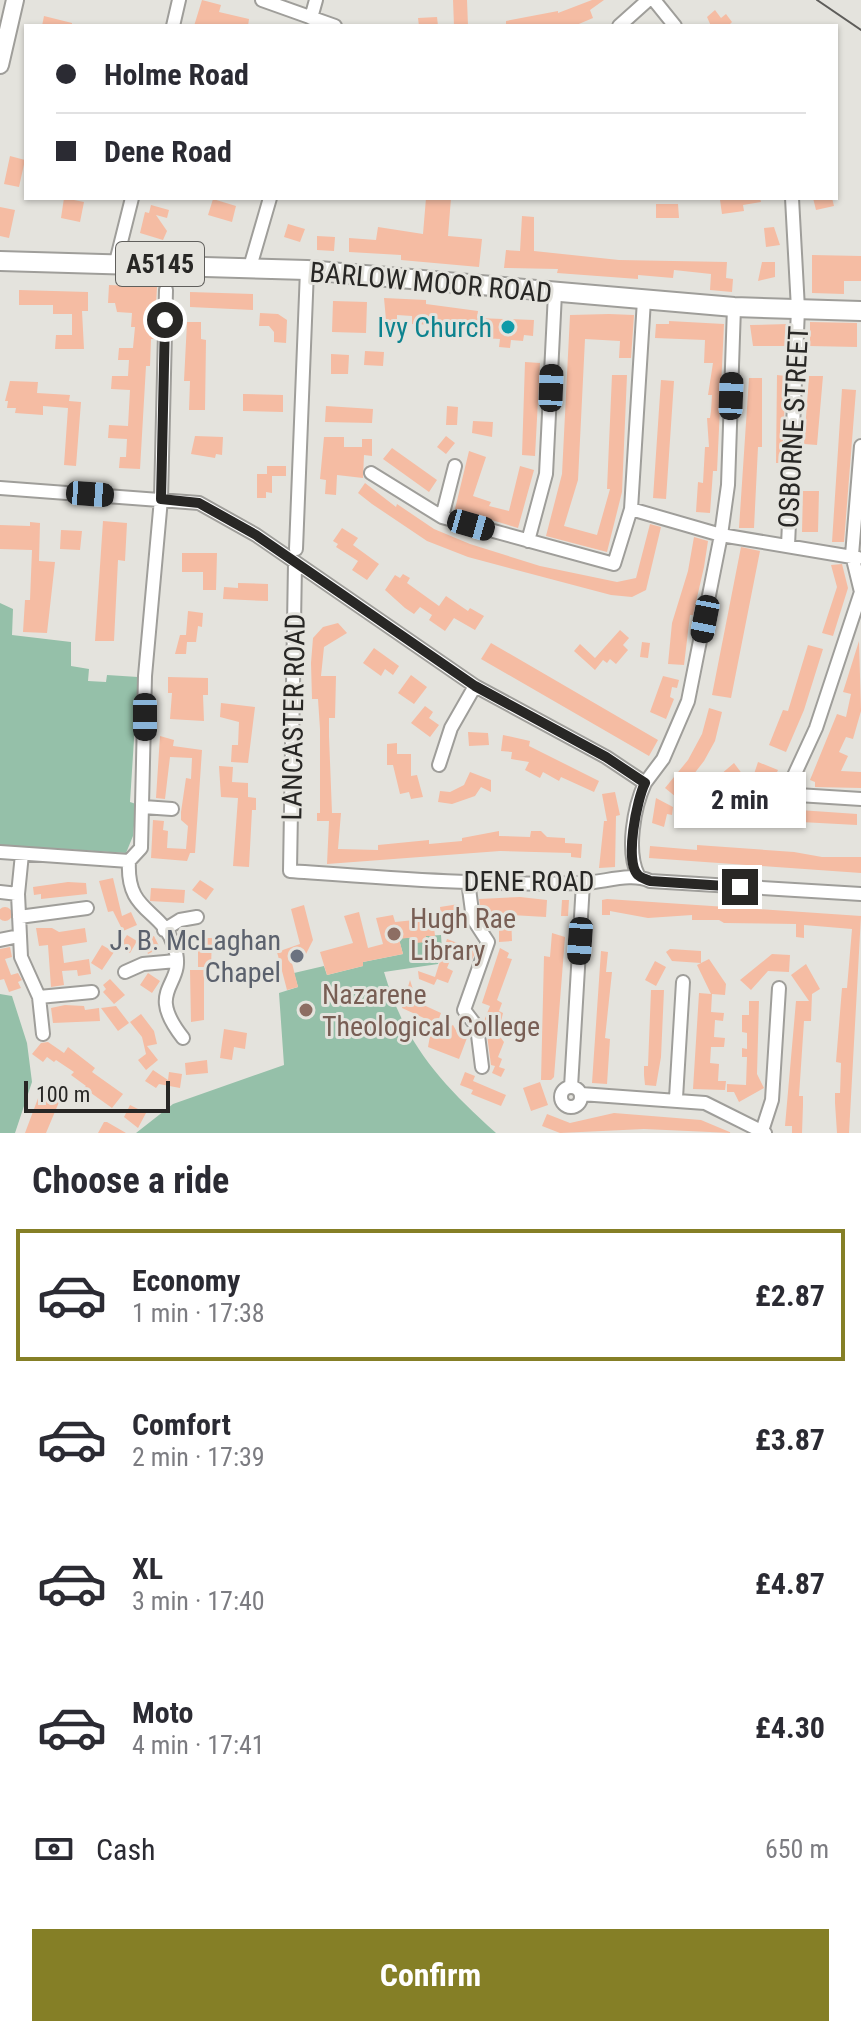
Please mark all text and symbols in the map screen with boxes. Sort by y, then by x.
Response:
text: Holme Road [104,57,249,92]
text: Dene Road [104,134,232,169]
road number: A5145 [116,242,204,286]
street label: BARLOW MOOR ROAD [309,255,553,310]
route start [147,302,183,338]
place label: Ivy Church [377,311,492,344]
marker: Ivy Church [499,318,517,336]
street label: OSBORNE STREET [772,325,815,529]
car [538,364,564,412]
car [718,372,744,420]
car [65,480,115,508]
car [445,507,497,543]
car [689,593,721,645]
street label: LANCASTER ROAD [275,613,312,821]
car [133,693,157,741]
callout: 2 min [674,771,806,827]
text: 2 min [711,785,769,815]
street label: DENE ROAD [463,865,595,898]
route end [722,869,758,905]
place label: Hugh Rae Library [410,902,516,967]
car [566,916,594,966]
place label: J. B. McLaghan Chapel [109,924,281,989]
marker: Hugh Rae Library [385,925,403,943]
marker: J. B. McLaghan Chapel [288,947,306,965]
place label: Nazarene Theological College [322,978,540,1043]
marker: Nazarene Theological College [297,1001,315,1019]
scale bar [24,1077,170,1113]
text: 100 m [36,1082,90,1107]
text: Choose a ride [32,1160,229,1202]
icon: car [36,1259,108,1331]
text: Economy [132,1263,240,1298]
text: £2.87 [755,1278,825,1313]
text: 1 min · 17:38 [132,1298,265,1328]
icon: car [36,1403,108,1475]
text: Comfort [132,1407,231,1442]
text: £3.87 [755,1422,825,1457]
text: 2 min · 17:39 [132,1442,265,1472]
icon: car [36,1547,108,1619]
text: XL [132,1551,163,1586]
text: £4.87 [755,1566,825,1601]
text: 3 min · 17:40 [132,1586,265,1616]
icon: car [36,1691,108,1763]
text: Moto [132,1695,193,1730]
text: £4.30 [755,1710,825,1745]
text: 4 min · 17:41 [132,1730,265,1760]
icon: cash [32,1827,76,1871]
text: Cash [96,1832,156,1867]
text: 650 m [765,1834,829,1864]
button: Confirm [32,1929,829,2021]

